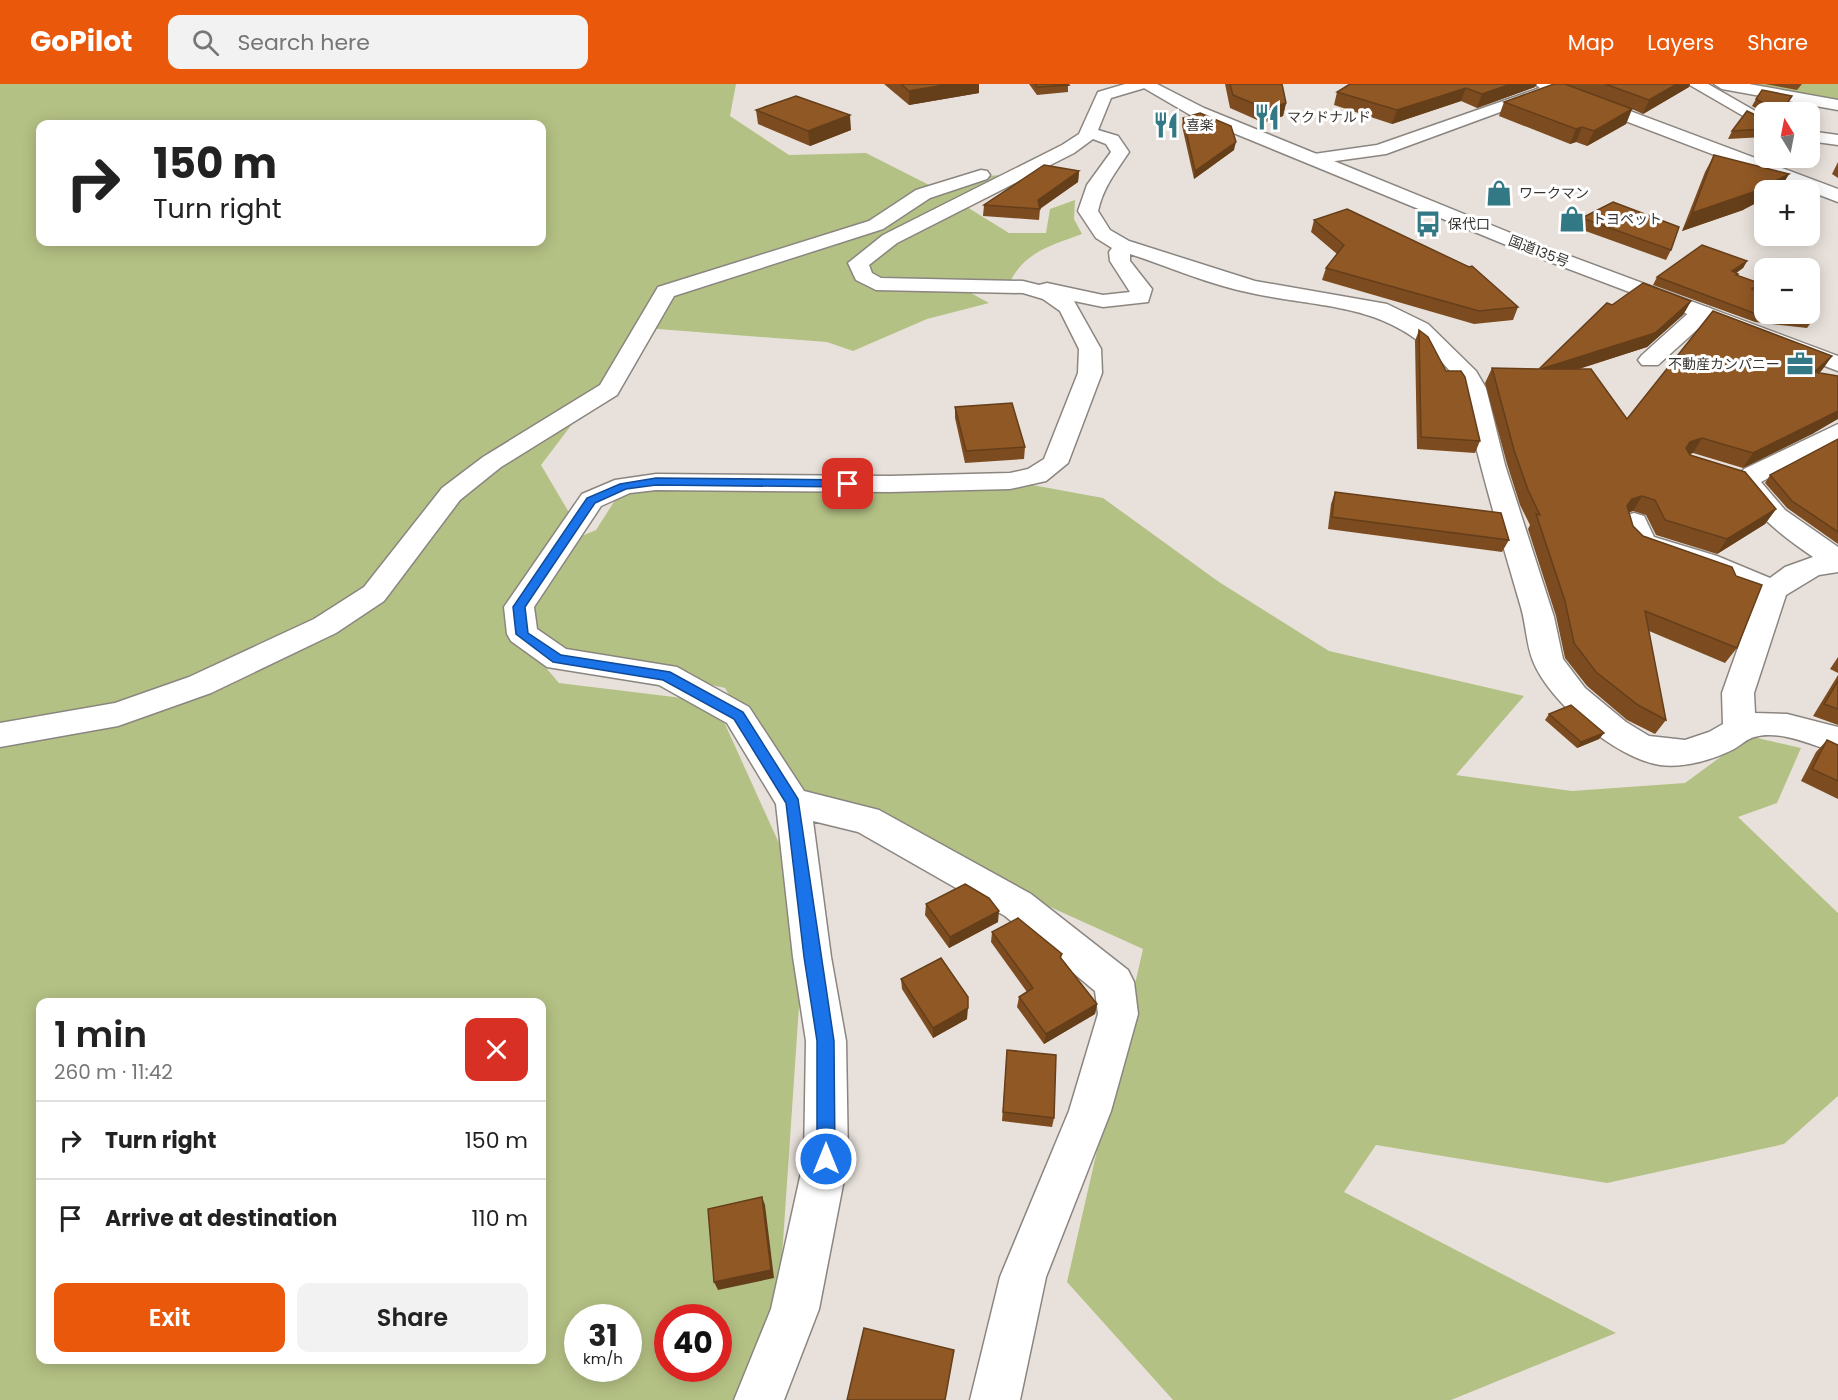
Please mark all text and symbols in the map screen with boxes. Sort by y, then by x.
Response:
search box [168,15,588,69]
text: GoPilot [30,22,132,61]
icon: search [189,26,222,59]
text: Search here [237,27,370,58]
text: Map [1568,28,1614,57]
text: Layers [1647,28,1714,57]
text: Share [1747,28,1808,57]
restaurant icon: マクドナルド [1252,102,1282,132]
north arrow [1754,102,1820,168]
map controls [1754,102,1820,324]
place label: マクドナルド [1287,107,1371,127]
restaurant icon: 喜楽 [1151,110,1181,140]
place label: 喜楽 [1186,115,1214,135]
text: 150 m [153,134,277,193]
icon: right [54,144,132,222]
shop icon: ワークマン [1484,178,1514,208]
button: + [1754,180,1820,246]
place label: ワークマン [1519,183,1589,203]
text: Turn right [153,190,282,227]
shop icon: トヨペット [1557,204,1587,234]
bus stop icon: 保代口 [1413,209,1443,239]
place label: トヨペット [1592,209,1662,229]
place label: 保代口 [1448,214,1490,234]
street label: 国道135号 [1506,230,1572,272]
button: − [1754,258,1820,324]
office icon: 不動産カンパニー [1785,349,1815,379]
place label: 不動産カンパニー [1668,354,1780,374]
pin [822,458,873,509]
icon: arrive [831,467,864,500]
text: 1 min [54,1009,147,1060]
button: close [465,1018,528,1081]
text: 260 m · 11:42 [54,1058,173,1086]
icon: right [54,1124,87,1157]
text: Turn right [105,1125,216,1156]
text: 150 m [465,1125,528,1156]
position arrow [794,1127,858,1191]
icon: arrive [54,1202,87,1235]
text: Arrive at destination [105,1203,337,1234]
text: 110 m [472,1203,528,1234]
button: Exit [54,1283,285,1352]
button: Share [297,1283,528,1352]
speed limit sign: 40 [654,1304,732,1382]
text: 31 [588,1314,618,1357]
text: km/h [583,1348,623,1369]

